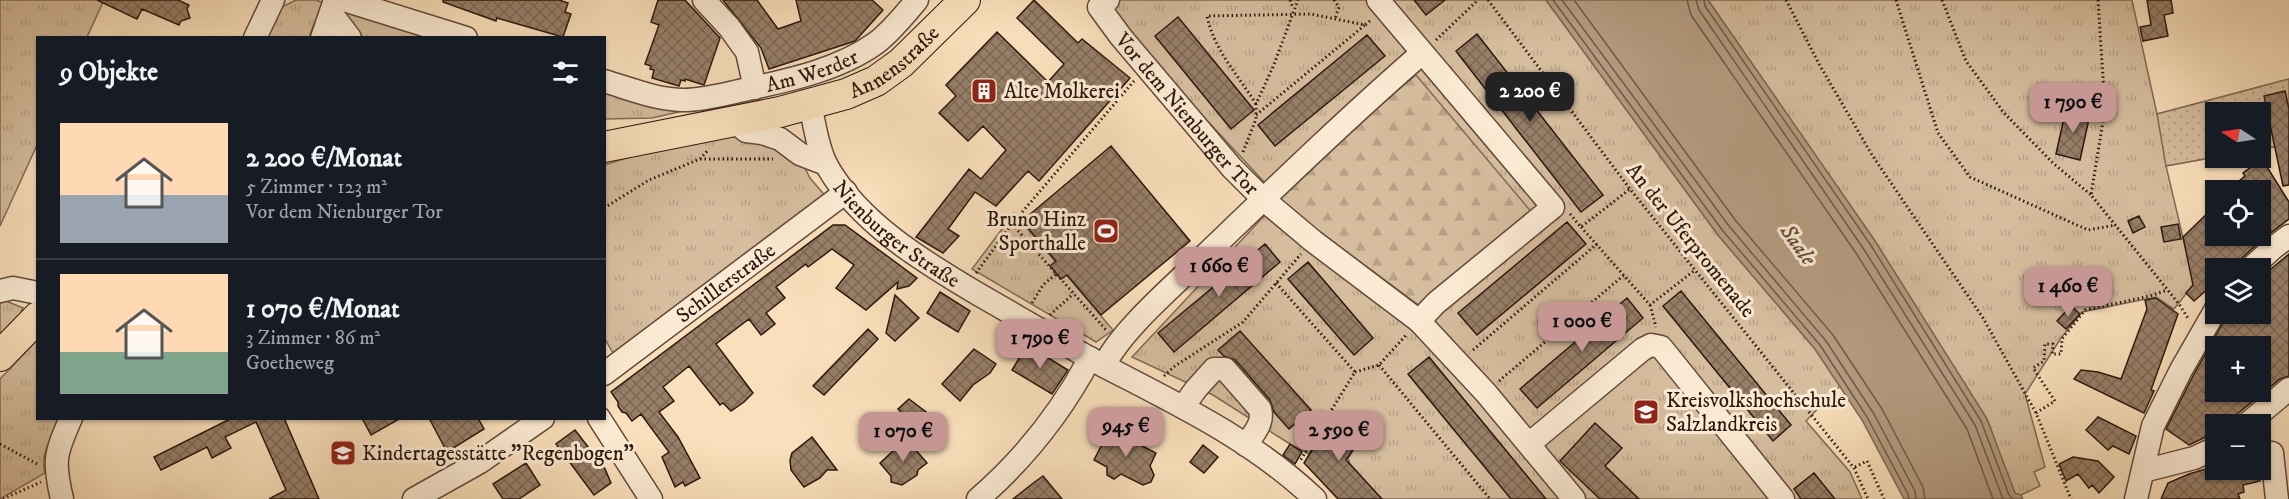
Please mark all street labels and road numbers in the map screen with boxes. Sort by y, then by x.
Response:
street label: Annenstraße [846,21,945,105]
street label: Vor dem Nienburger Tor [1108,27,1264,201]
street label: Am Werder [764,44,863,99]
street label: An der Uferpromenade [1620,158,1761,323]
street label: Nienburger Straße [827,176,964,294]
street label: Schillerstraße [671,238,781,329]

